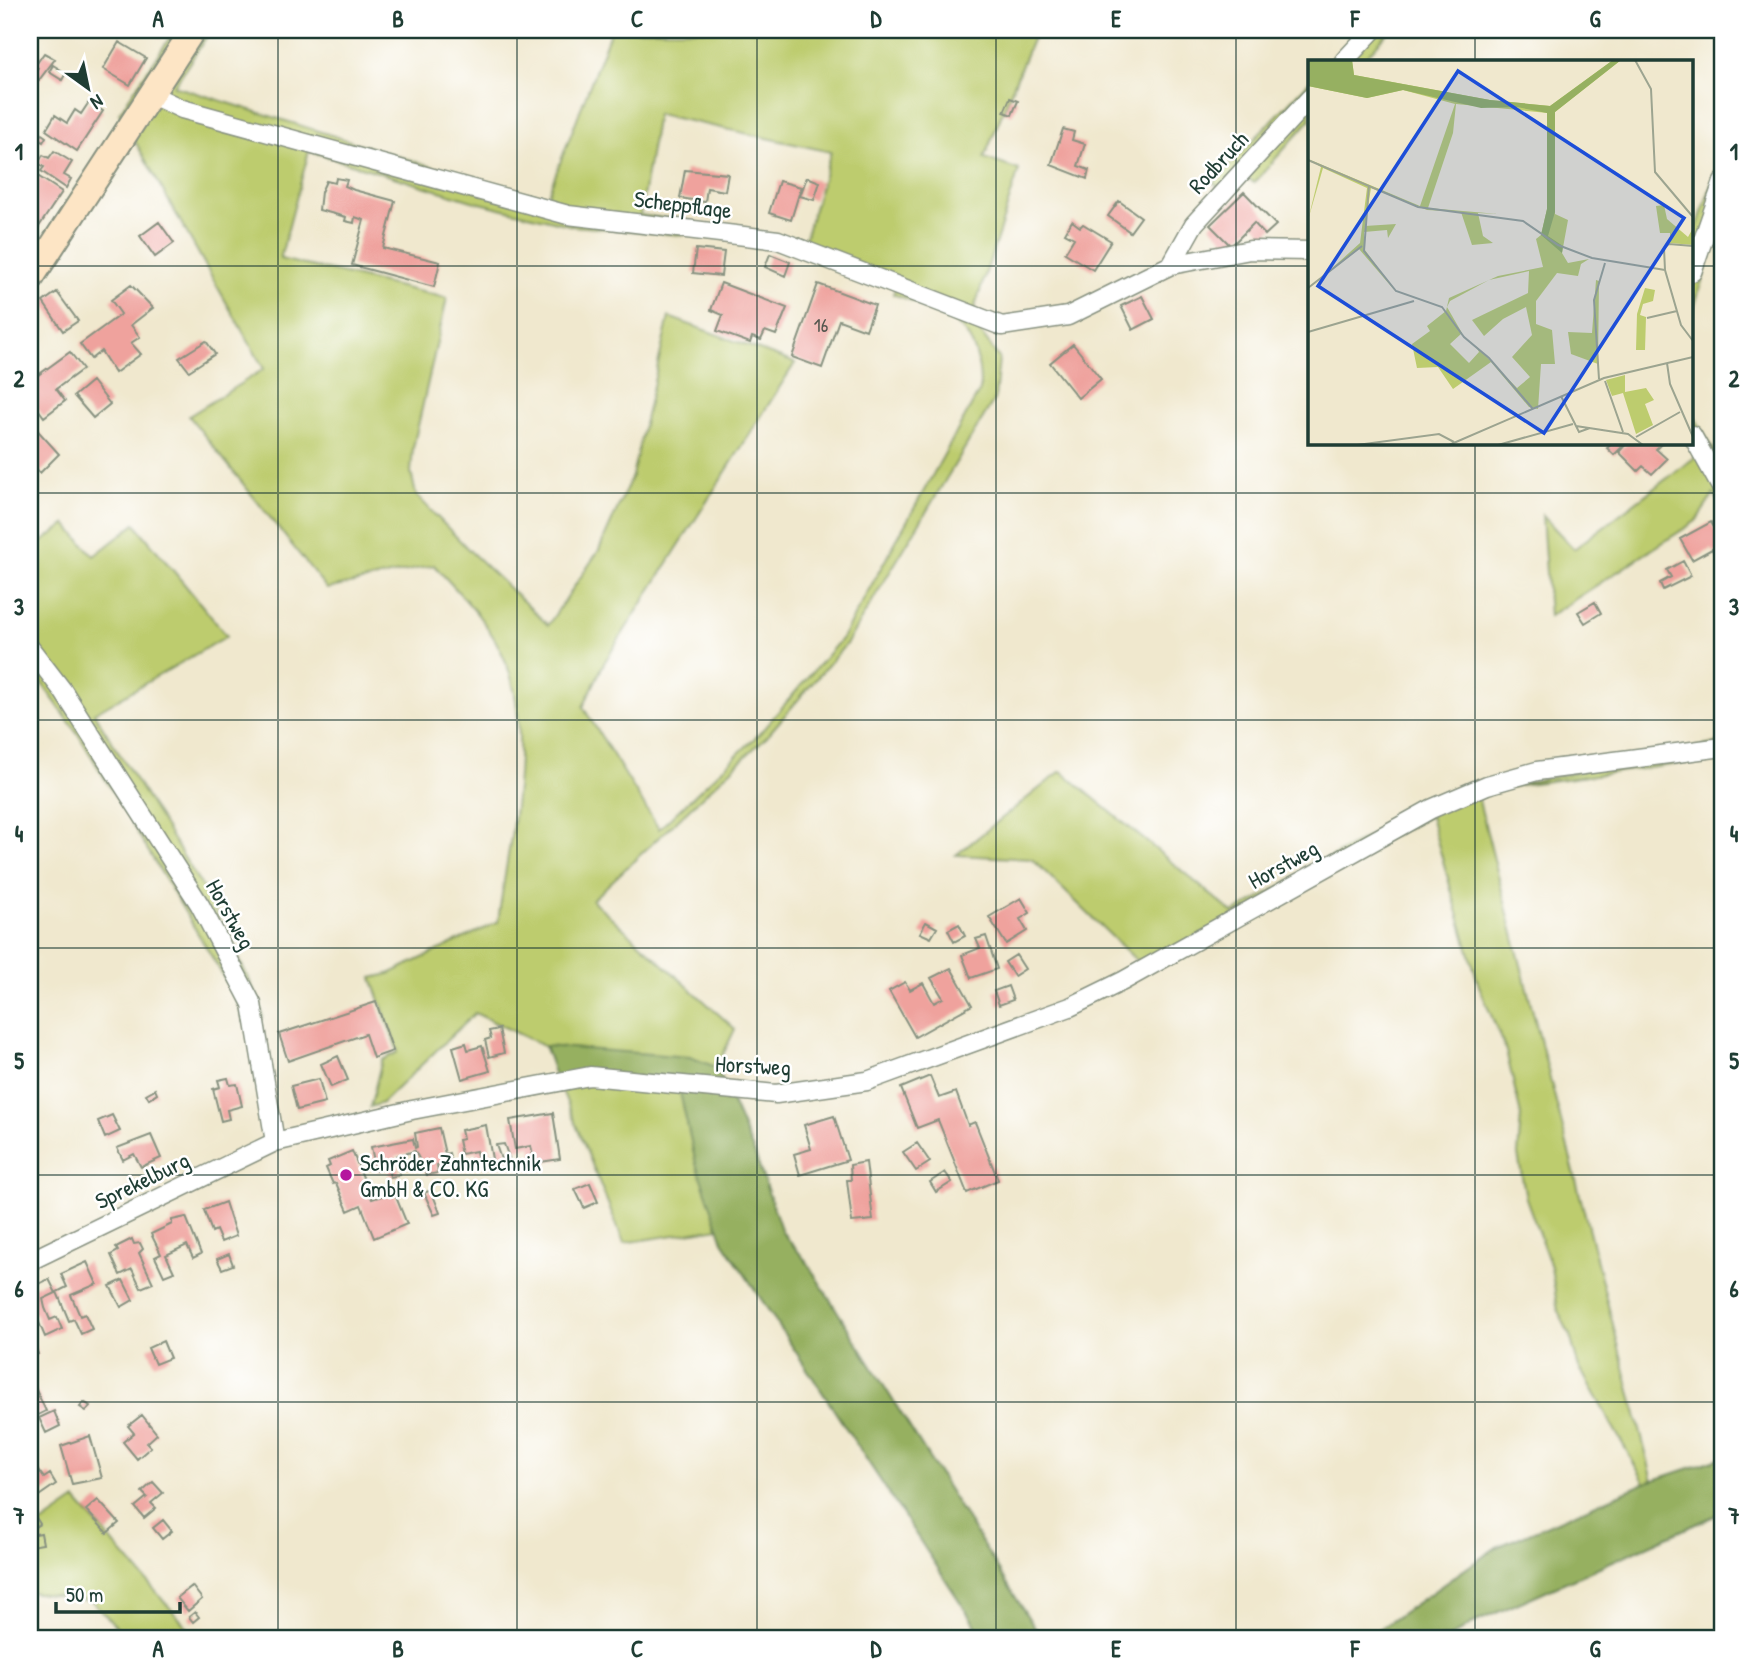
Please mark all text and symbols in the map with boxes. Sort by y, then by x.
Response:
text: A [152,3,164,34]
text: B [392,3,404,34]
text: C [631,3,643,34]
text: D [871,3,883,34]
text: E [1111,3,1122,34]
text: F [1350,3,1361,34]
text: G [1589,3,1601,34]
north arrow [52,52,122,122]
inset map [1308,60,1694,444]
text: N [86,89,109,116]
street label: Rodbruch [1181,124,1255,200]
text: 1 [15,136,23,167]
text: 1 [1730,136,1738,167]
street label: Scheppflage [632,183,734,225]
house number: 16 [814,312,828,338]
text: 2 [14,363,25,394]
text: 2 [1729,363,1740,394]
text: 3 [14,591,24,622]
text: 3 [1729,591,1739,622]
text: 4 [15,818,24,849]
text: 4 [1730,818,1739,849]
street label: Horstweg [1242,832,1324,896]
street label: Horstweg [199,873,263,955]
text: 5 [14,1045,24,1076]
text: 5 [1729,1045,1739,1076]
street label: Horstweg [714,1048,792,1082]
street label: Sprekelburg [90,1144,194,1216]
place label: Schröder Zahntechnik GmbH & CO. KG [360,1147,541,1204]
marker: Schröder Zahntechnik GmbH & CO. KG [338,1167,354,1183]
text: 6 [14,1273,24,1304]
text: 6 [1729,1273,1739,1304]
text: 7 [12,1500,25,1531]
text: 7 [1727,1500,1740,1531]
scale bar [56,1570,180,1614]
text: 50 m [66,1580,103,1609]
text: A [152,1633,164,1664]
text: B [392,1633,404,1664]
text: C [631,1633,643,1664]
text: D [871,1633,883,1664]
text: E [1111,1633,1122,1664]
text: F [1350,1633,1361,1664]
text: G [1589,1633,1601,1664]

